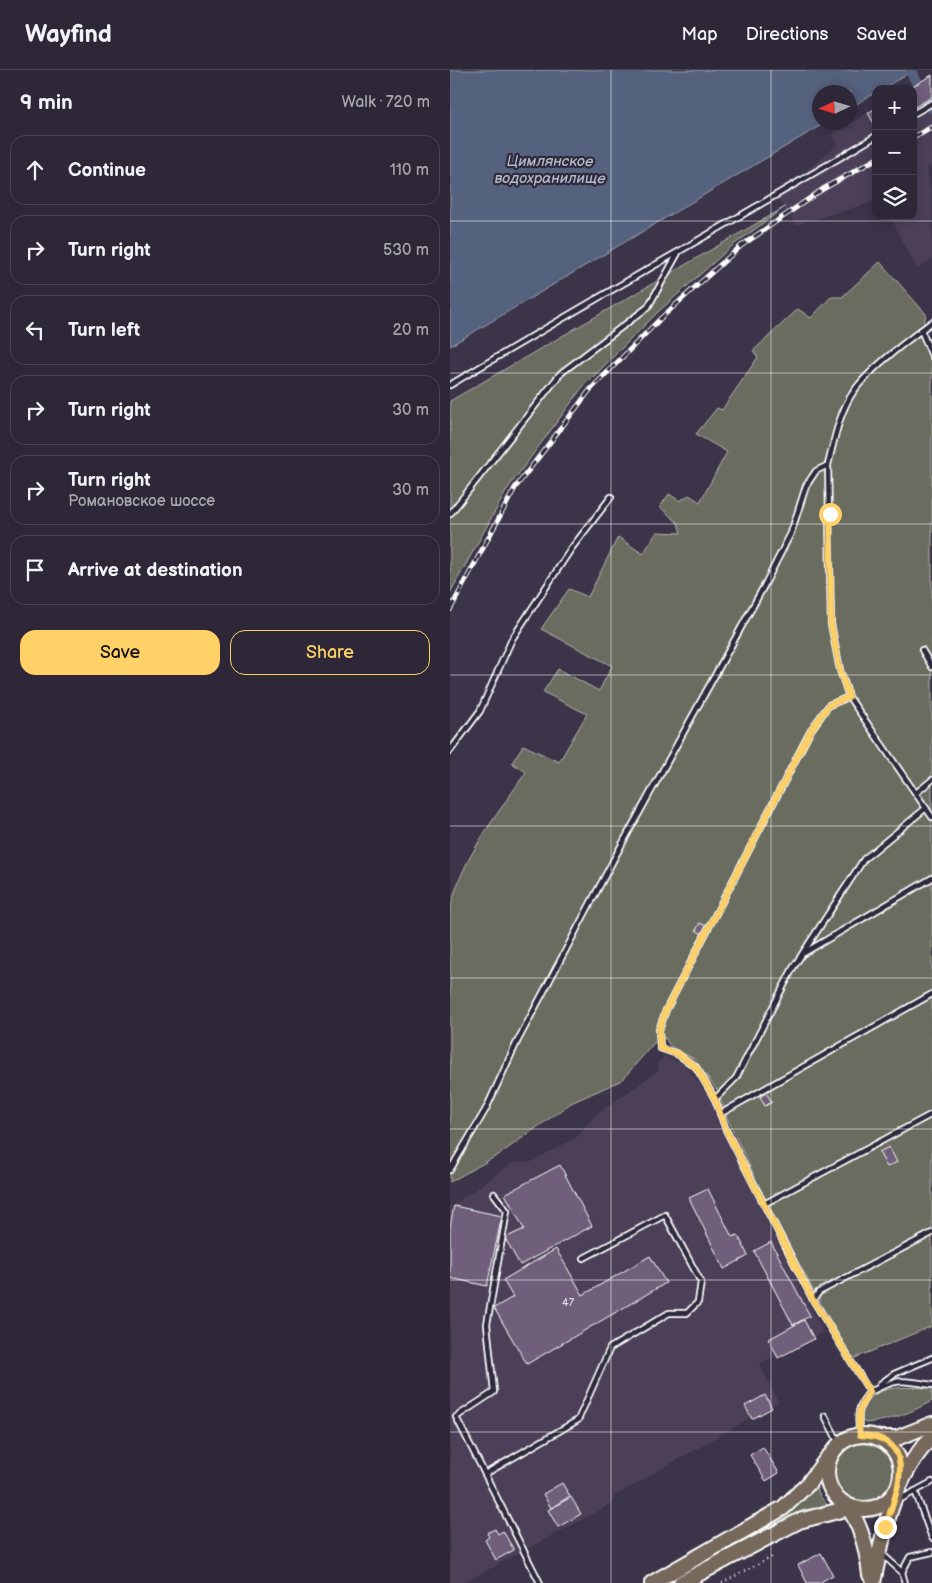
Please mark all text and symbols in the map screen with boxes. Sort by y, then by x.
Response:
text: Wayfind [25,20,112,49]
text: Map [682,24,718,45]
text: Directions [746,24,828,45]
text: Saved [856,24,907,45]
north arrow [812,85,857,130]
map controls [872,85,917,220]
button: + [872,85,917,130]
text: 9 min [20,90,73,115]
text: Walk · 720 m [342,93,430,112]
button: − [872,130,917,175]
water label: Цимлянское водохранилище [494,152,606,188]
icon: ahead [21,156,49,184]
text: Continue [68,159,146,182]
text: 110 m [390,161,429,180]
button: layers [872,175,917,220]
icon: right [21,236,49,264]
text: Turn right [68,239,151,262]
text: 530 m [383,241,429,260]
icon: left [21,316,49,344]
text: Turn left [68,319,140,342]
text: 20 m [393,321,429,340]
icon: right [21,396,49,424]
text: Turn right [68,399,151,422]
text: 30 m [392,401,429,420]
text: Turn right [68,469,151,492]
icon: right [21,476,49,504]
text: 30 m [392,481,429,500]
text: Романовское шоссе [68,492,215,511]
route start [819,503,842,526]
icon: arrive [21,556,49,584]
text: Arrive at destination [68,559,243,582]
button: Save [20,630,220,675]
button: Share [230,630,430,675]
house number: 47 [562,1296,575,1309]
route end [874,1516,897,1539]

